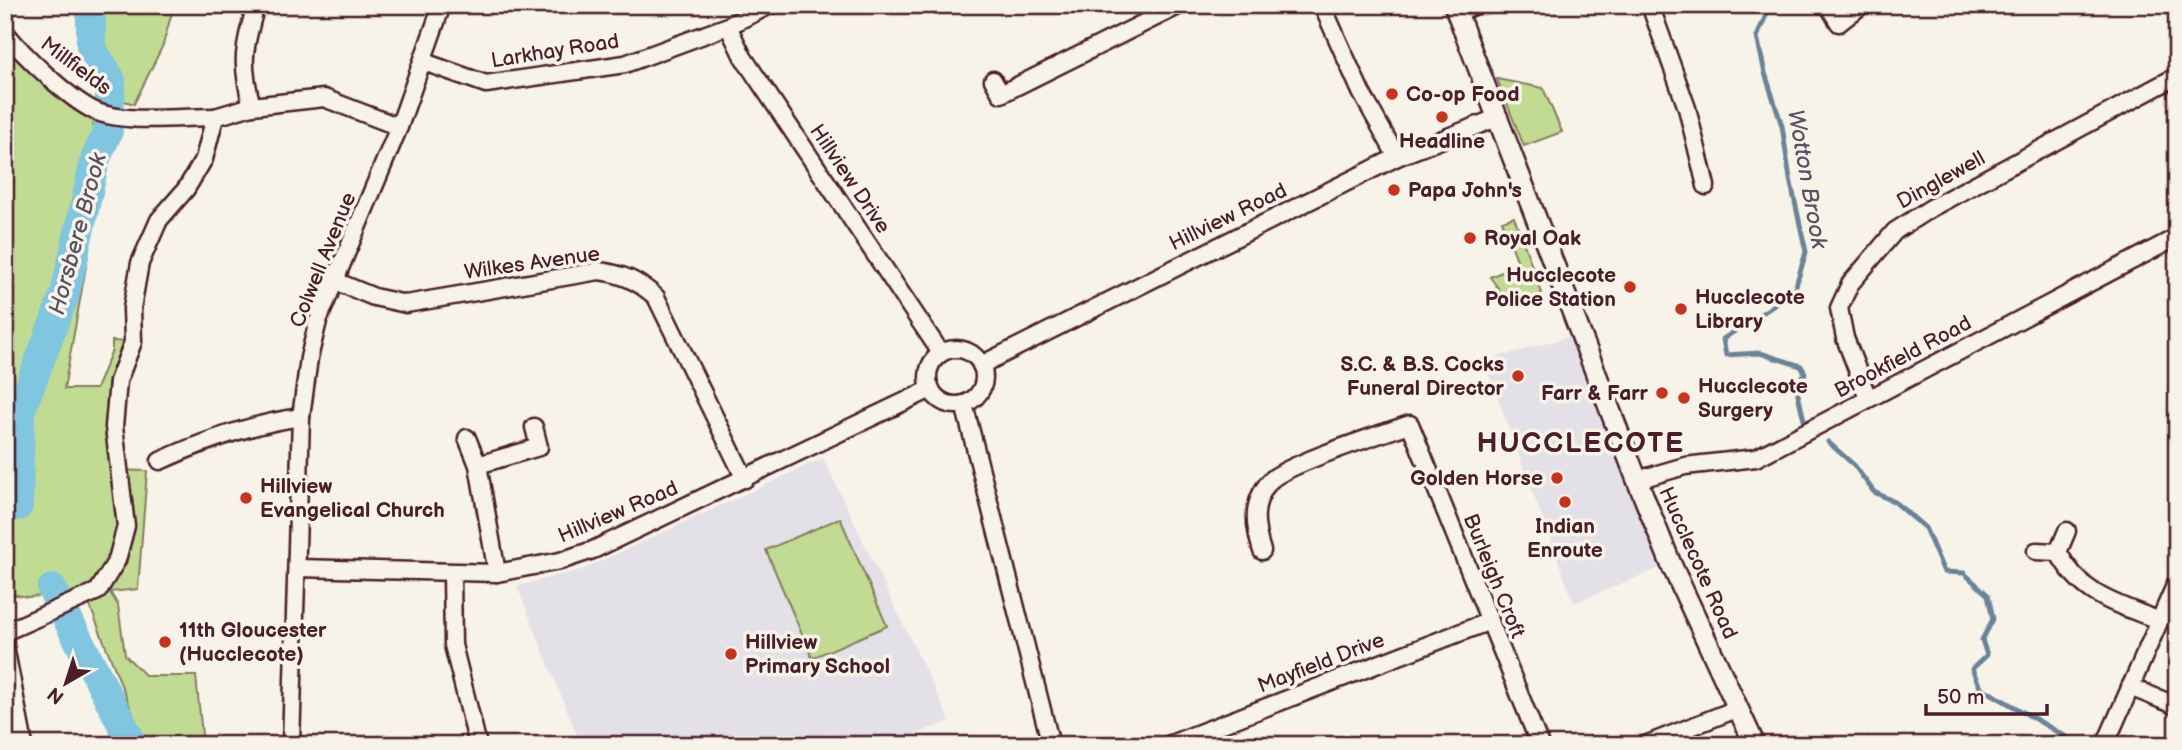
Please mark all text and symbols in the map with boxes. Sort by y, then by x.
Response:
street label: Larkhay Road [489,29,621,73]
street label: Millfields [36,31,116,101]
place label: Co-op Food [1406,82,1519,107]
marker: Co-op Food [1384,86,1400,102]
water label: Wotton Brook [1781,107,1833,252]
marker: Headline [1434,109,1450,125]
street label: Hillview Drive [804,120,896,238]
place label: Headline [1399,129,1485,154]
street label: Dinglewell [1893,146,1989,214]
water label: Horsbere Brook [43,149,113,318]
street label: Hillview Road [1165,178,1291,256]
place label: Papa John's [1408,178,1522,203]
marker: Papa John's [1386,182,1402,198]
street label: Colwell Avenue [285,189,361,331]
place label: Royal Oak [1484,226,1581,251]
marker: Royal Oak [1462,230,1478,246]
street label: Wilkes Avenue [463,241,601,285]
place label: Hucclecote Police Station [1485,263,1616,312]
marker: Hucclecote Police Station [1622,279,1638,295]
place label: Hucclecote Library [1695,285,1805,334]
marker: Hucclecote Library [1673,301,1689,317]
street label: Brookfield Road [1830,310,1976,404]
place label: S.C. & B.S. Cocks Funeral Director [1341,352,1505,401]
marker: S.C. & B.S. Cocks Funeral Director [1510,368,1526,384]
place label: Hucclecote Surgery [1698,374,1808,423]
place label: Farr & Farr [1541,381,1649,406]
marker: Farr & Farr [1654,385,1670,401]
marker: Hucclecote Surgery [1676,390,1692,406]
district label: HUCCLECOTE [1477,427,1685,460]
place label: Golden Horse [1410,466,1543,491]
marker: Golden Horse [1549,470,1565,486]
place label: Hillview Evangelical Church [260,474,445,523]
street label: Hillview Road [554,476,682,548]
street label: Hucclecote Road [1653,483,1743,643]
marker: Hillview Evangelical Church [238,490,254,506]
marker: Indian Enroute [1557,494,1573,510]
street label: Burleigh Croft [1458,510,1530,642]
place label: Indian Enroute [1527,514,1603,563]
place label: 11th Gloucester (Hucclecote) [179,618,327,667]
street label: Mayfield Drive [1254,627,1388,699]
place label: Hillview Primary School [745,630,890,679]
marker: 11th Gloucester (Hucclecote) [157,634,173,650]
marker: Hillview Primary School [723,646,739,662]
north arrow [32,648,102,718]
scale bar [1926,673,2047,717]
text: N [43,682,69,708]
text: 50 m [1937,685,1984,710]

